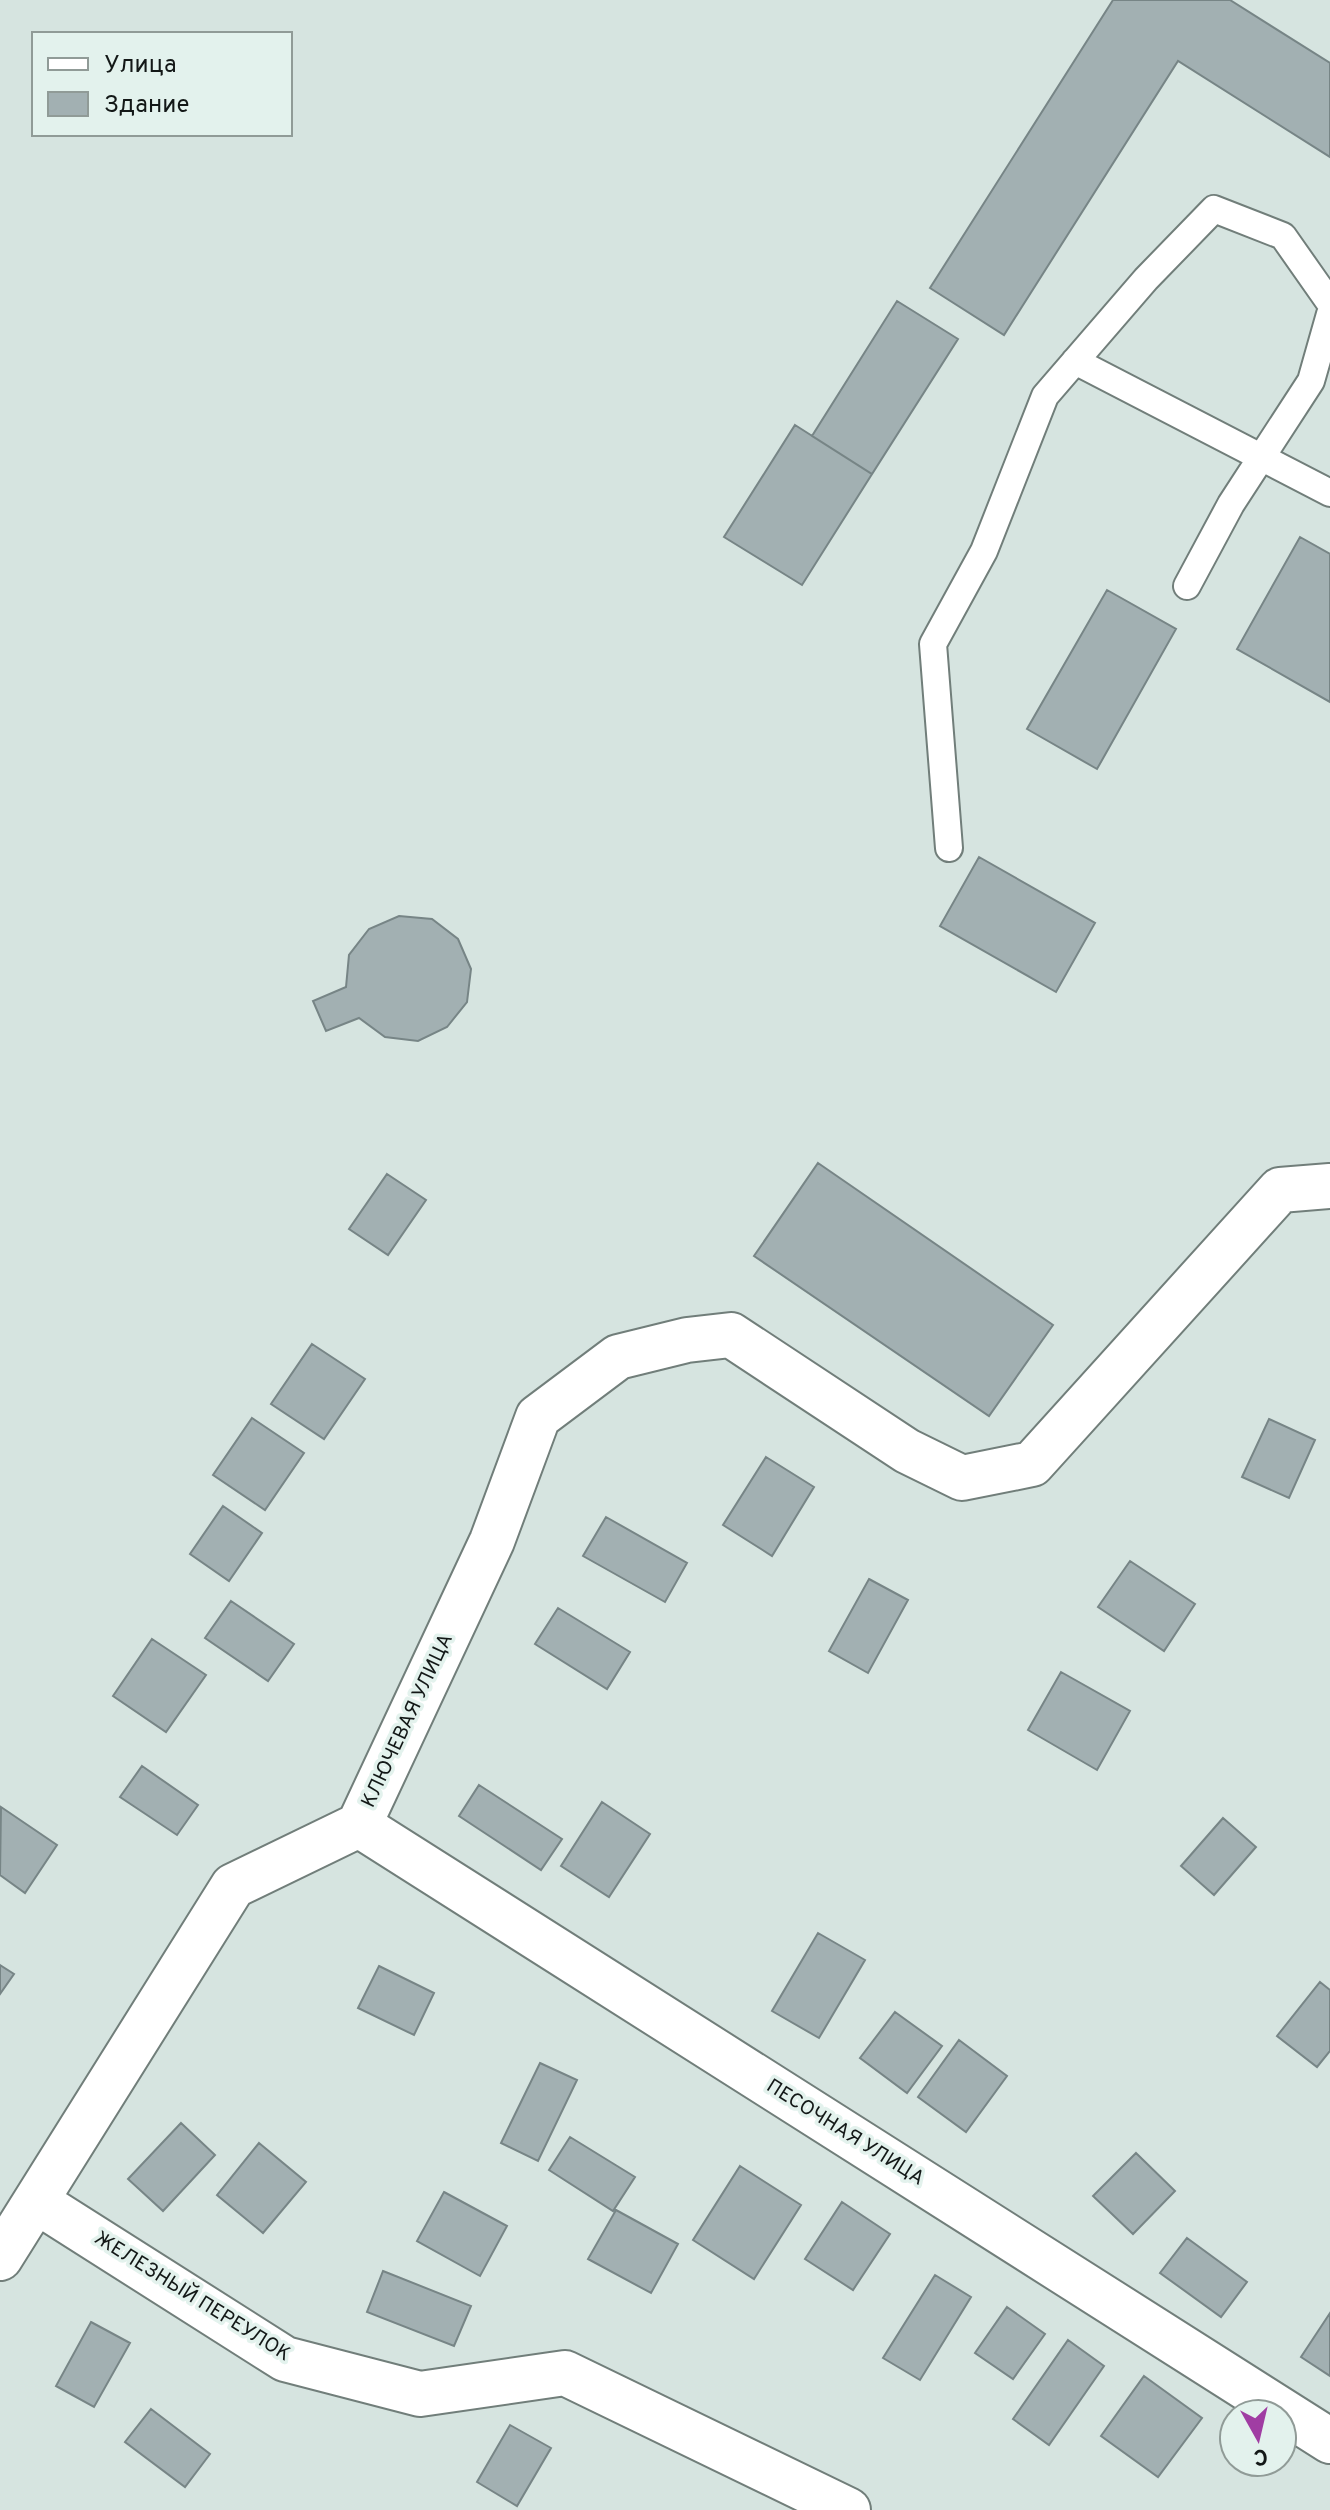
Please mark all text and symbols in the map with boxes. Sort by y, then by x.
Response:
legend [32,32,292,136]
text: Улица [104,51,177,81]
text: Здание [104,91,190,121]
street label: КЛЮЧЕВАЯ УЛИЦА [356,1630,460,1812]
street label: ПЕСОЧНАЯ УЛИЦА [761,2074,929,2192]
street label: ЖЕЛЕЗНЫЙ ПЕРЕУЛОК [89,2224,296,2368]
north arrow [1218,2398,1298,2478]
text: С [1252,2441,1269,2470]

